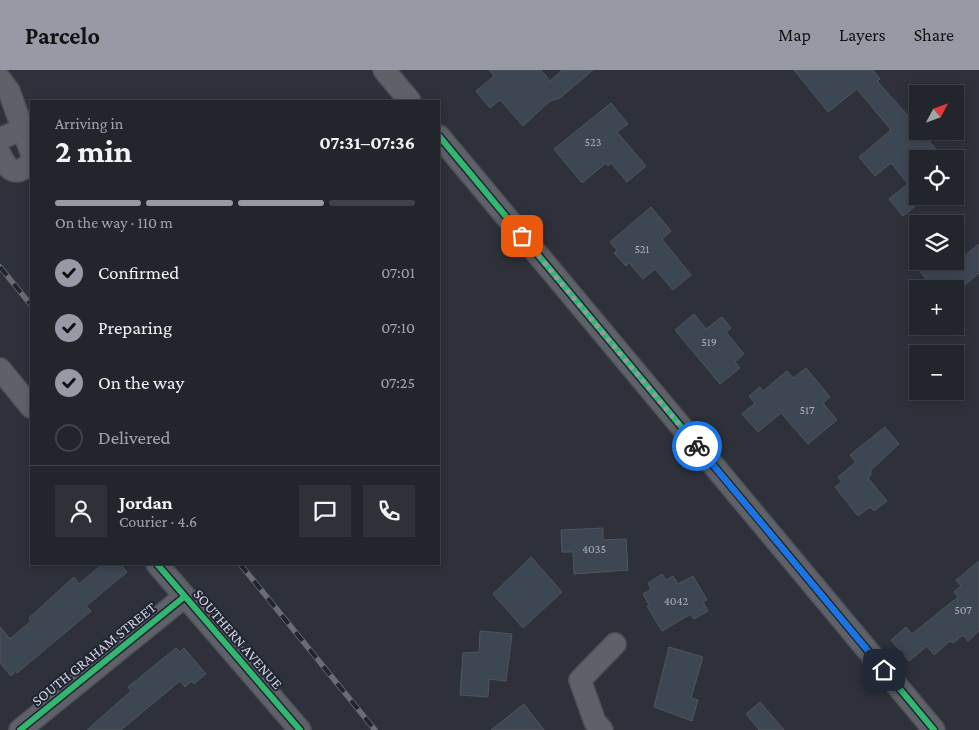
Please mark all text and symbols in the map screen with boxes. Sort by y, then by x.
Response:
text: Parcelo [25,22,100,49]
text: Map [778,25,811,45]
text: Layers [839,25,886,45]
text: Share [914,25,954,45]
north arrow [909,85,964,140]
map controls [909,85,964,400]
text: Arriving in [55,115,123,132]
text: 07:31–07:36 [319,132,415,153]
text: 2 min [55,133,132,169]
house number: 523 [585,135,602,149]
button: locate [909,150,964,205]
text: On the way · 110 m [55,214,173,231]
pin [501,215,543,257]
button: layers [909,215,964,270]
icon: bag [508,222,536,250]
house number: 521 [634,242,650,256]
icon: check [55,259,83,287]
text: Confirmed [98,262,179,283]
text: 07:01 [381,264,415,281]
button: + [909,280,964,335]
icon: check [55,314,83,342]
text: Preparing [98,317,172,338]
text: 07:10 [381,319,415,336]
house number: 519 [701,335,717,349]
button: − [909,345,964,400]
icon: check [55,369,83,397]
text: On the way [98,372,184,393]
text: 07:25 [380,374,415,391]
house number: 517 [799,403,815,417]
courier [672,421,722,471]
text: Delivered [98,427,171,448]
icon: bike [683,432,711,460]
button: person [55,485,107,537]
button: chat [299,485,351,537]
button: phone [363,485,415,537]
text: Jordan [119,492,173,513]
text: Courier · 4.6 [119,513,197,530]
house number: 4035 [582,542,606,556]
street label: SOUTHERN AVENUE [190,586,286,692]
house number: 4042 [664,594,689,608]
street label: SOUTH GRAHAM STREET [29,599,159,709]
house number: 507 [954,603,972,617]
pin [863,649,905,691]
icon: home [870,656,898,684]

